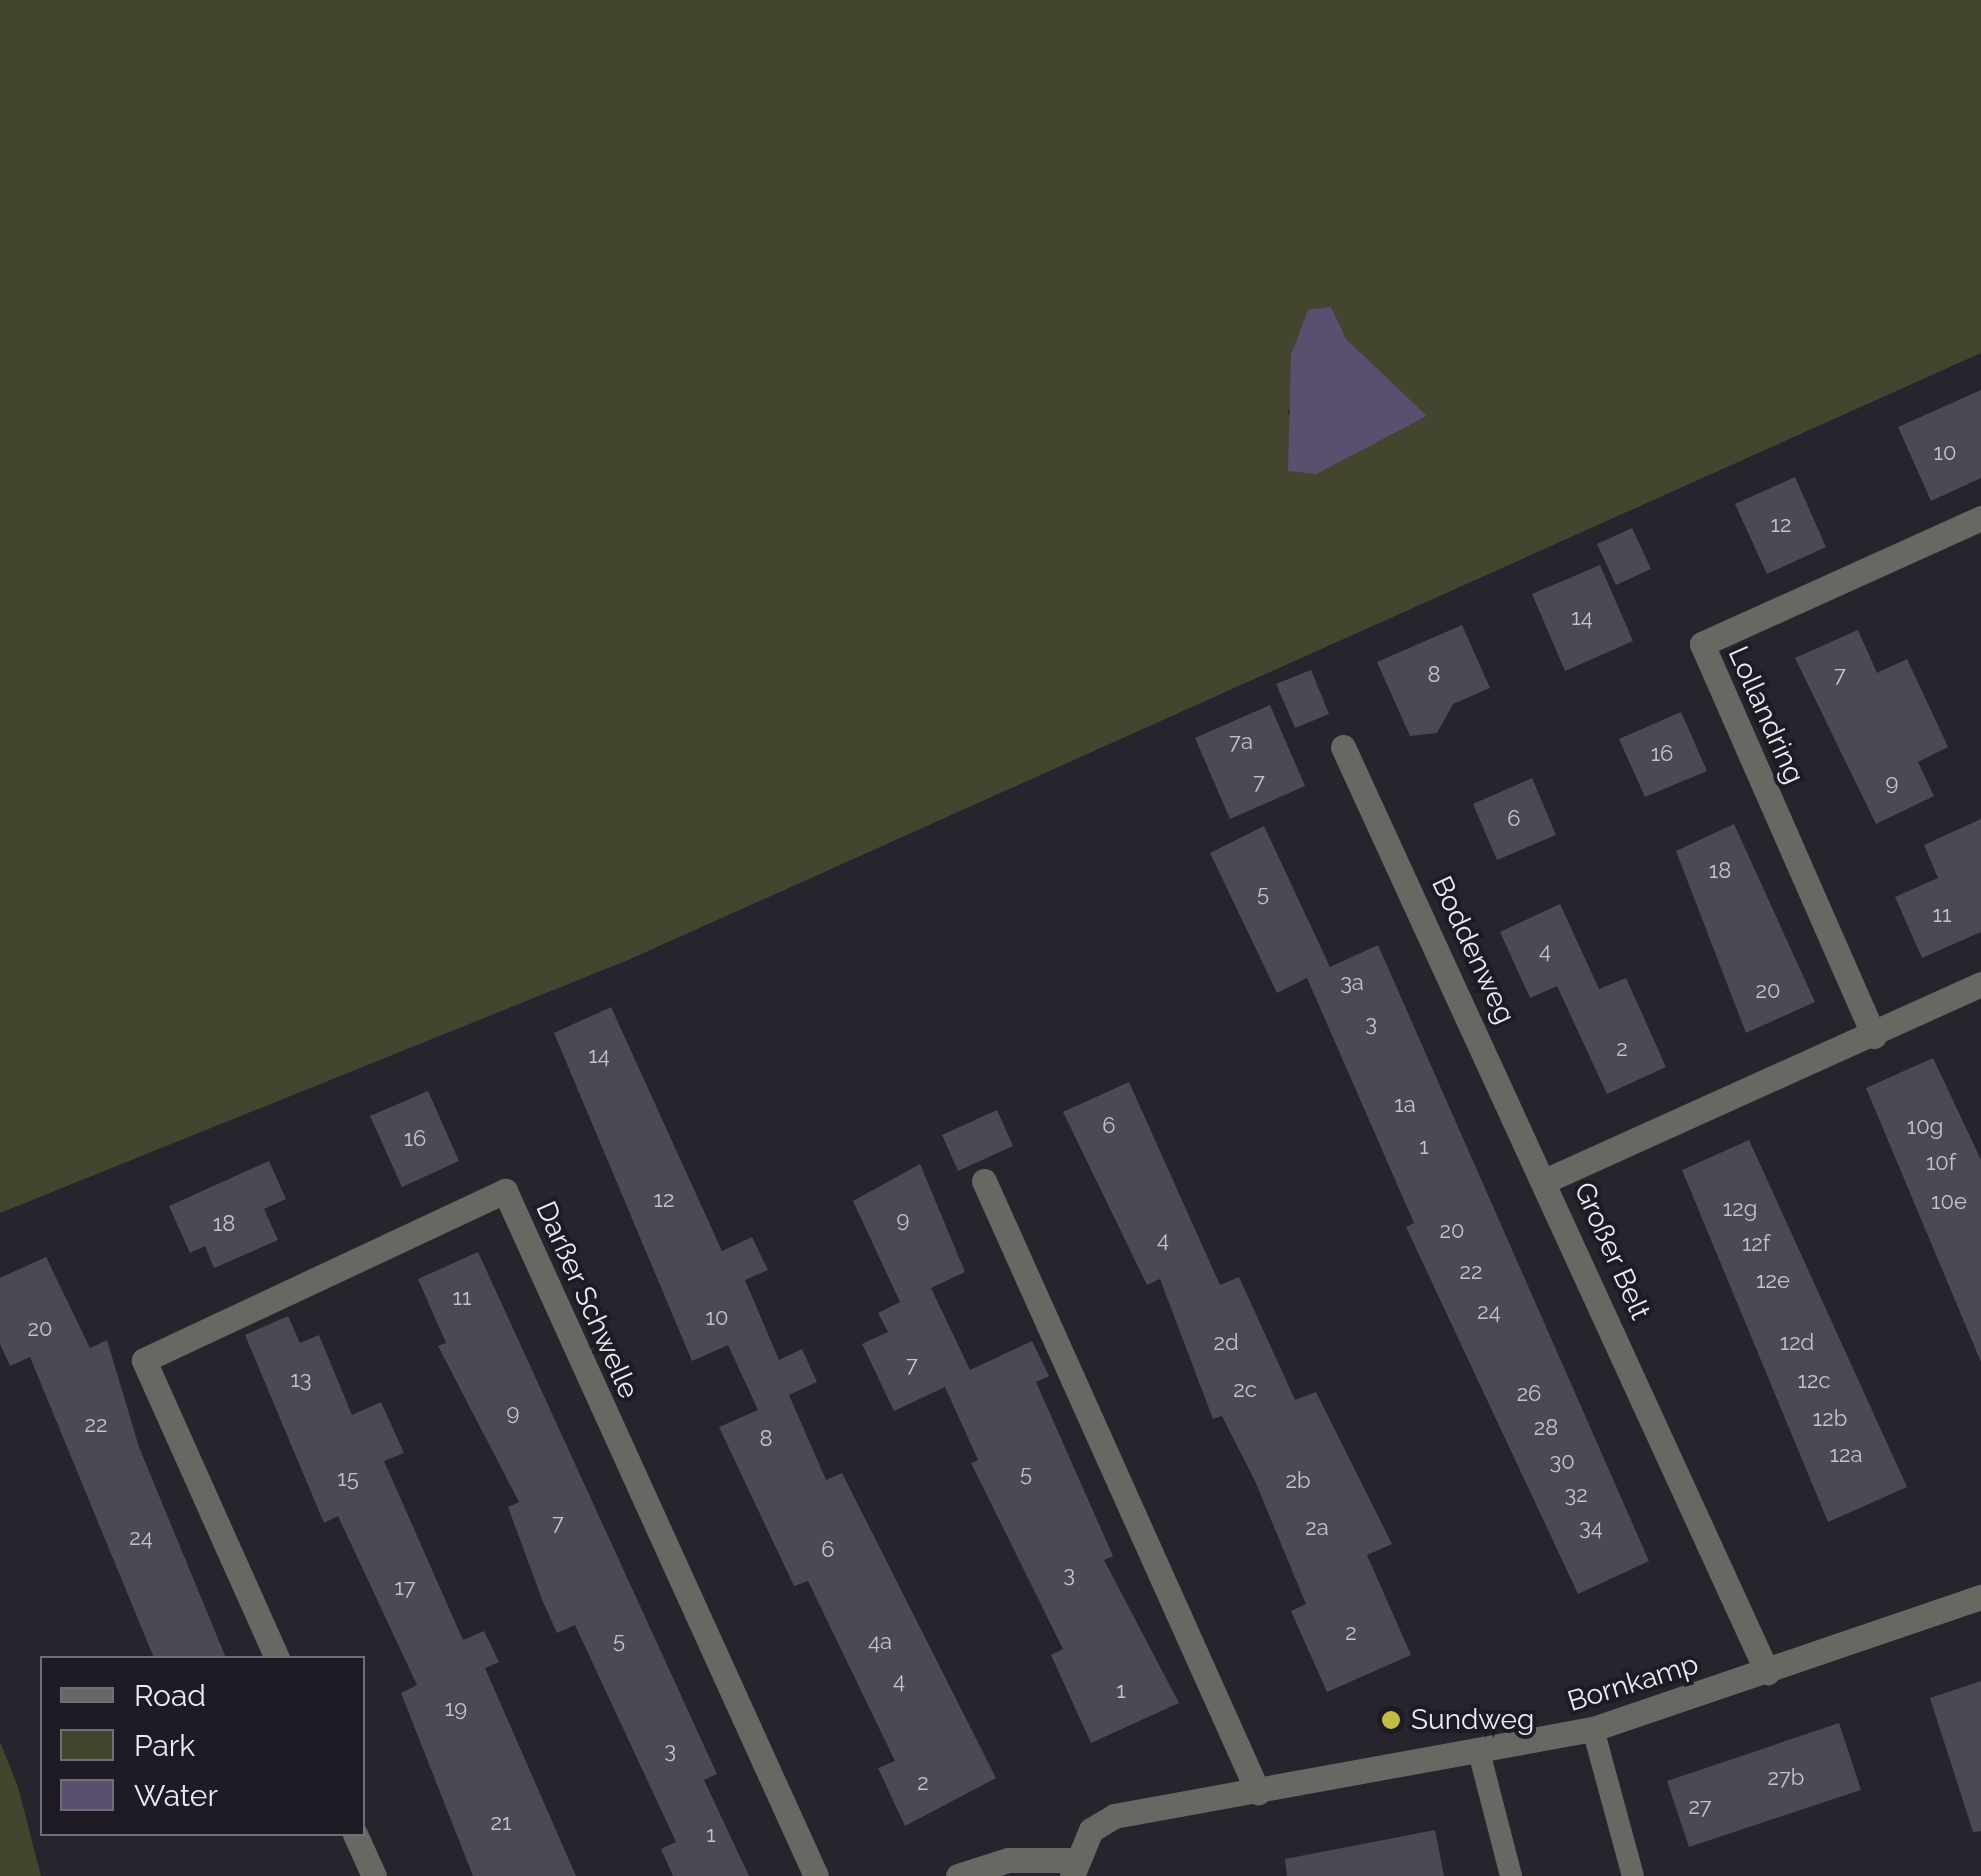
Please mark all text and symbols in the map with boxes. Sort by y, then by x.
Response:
house number: 10 [1934,440,1956,466]
house number: 12 [1771,512,1791,538]
house number: 14 [1571,605,1593,631]
street label: Lollandring [1721,641,1811,789]
house number: 8 [1427,662,1441,688]
house number: 7 [1834,662,1846,688]
house number: 7a [1229,729,1253,755]
house number: 16 [1651,741,1673,767]
house number: 7 [1253,769,1265,795]
house number: 9 [1886,770,1898,796]
house number: 6 [1507,806,1521,832]
house number: 18 [1709,858,1731,884]
street label: Boddenweg [1424,871,1522,1029]
house number: 5 [1257,881,1269,907]
house number: 11 [1933,902,1951,928]
house number: 4 [1539,938,1551,964]
house number: 3a [1340,970,1364,996]
house number: 20 [1756,978,1780,1004]
house number: 3 [1365,1011,1377,1037]
house number: 2 [1616,1036,1628,1062]
house number: 14 [588,1043,610,1069]
house number: 1a [1394,1092,1416,1118]
house number: 6 [1102,1113,1116,1139]
house number: 10g [1907,1114,1943,1140]
house number: 16 [404,1126,426,1152]
house number: 1 [1419,1134,1429,1160]
house number: 10f [1926,1150,1956,1176]
street label: Großer Belt [1567,1177,1657,1325]
house number: 12 [654,1187,674,1213]
house number: 10e [1931,1189,1967,1215]
street label: Darßer Schwelle [528,1196,646,1404]
house number: 12g [1723,1196,1757,1222]
house number: 9 [897,1207,909,1233]
house number: 18 [213,1211,235,1237]
house number: 20 [1440,1218,1464,1244]
house number: 4 [1157,1227,1169,1253]
house number: 12f [1742,1231,1770,1257]
house number: 22 [1460,1259,1482,1285]
house number: 12e [1756,1268,1790,1294]
house number: 11 [453,1285,471,1311]
house number: 24 [1477,1299,1501,1325]
house number: 10 [706,1305,728,1331]
house number: 20 [28,1316,52,1342]
house number: 2d [1213,1330,1239,1356]
house number: 12d [1780,1330,1814,1356]
house number: 7 [906,1352,918,1378]
house number: 13 [290,1367,312,1393]
house number: 12c [1798,1368,1830,1394]
house number: 2c [1233,1377,1257,1403]
house number: 26 [1517,1381,1541,1407]
house number: 9 [507,1400,519,1426]
house number: 12b [1813,1406,1847,1432]
house number: 22 [85,1412,107,1438]
house number: 28 [1534,1415,1558,1441]
house number: 8 [759,1426,773,1452]
house number: 12a [1830,1442,1862,1468]
house number: 30 [1549,1449,1575,1475]
house number: 5 [1020,1461,1032,1487]
house number: 15 [337,1466,359,1492]
house number: 2b [1285,1468,1311,1494]
house number: 32 [1564,1482,1588,1508]
house number: 7 [552,1510,564,1536]
house number: 2a [1305,1515,1329,1541]
house number: 34 [1579,1515,1603,1541]
house number: 24 [129,1525,153,1551]
house number: 6 [821,1537,835,1563]
house number: 3 [1063,1562,1075,1588]
house number: 17 [394,1575,416,1601]
house number: 2 [1345,1620,1357,1646]
house number: 5 [613,1628,625,1654]
house number: 4a [868,1629,892,1655]
street label: Bornkamp [1564,1647,1702,1719]
legend [40,1656,365,1836]
house number: 4 [893,1668,905,1694]
text: Road [134,1678,206,1713]
house number: 1 [1116,1678,1126,1704]
house number: 19 [445,1696,467,1722]
place label: Sundweg [1411,1703,1534,1737]
marker: Sundweg [1380,1709,1402,1731]
text: Park [134,1728,195,1763]
house number: 3 [664,1738,676,1764]
house number: 27b [1768,1765,1804,1791]
house number: 2 [917,1770,929,1796]
text: Water [134,1778,218,1813]
house number: 27 [1688,1794,1712,1820]
house number: 21 [491,1810,511,1836]
house number: 1 [706,1822,716,1848]

